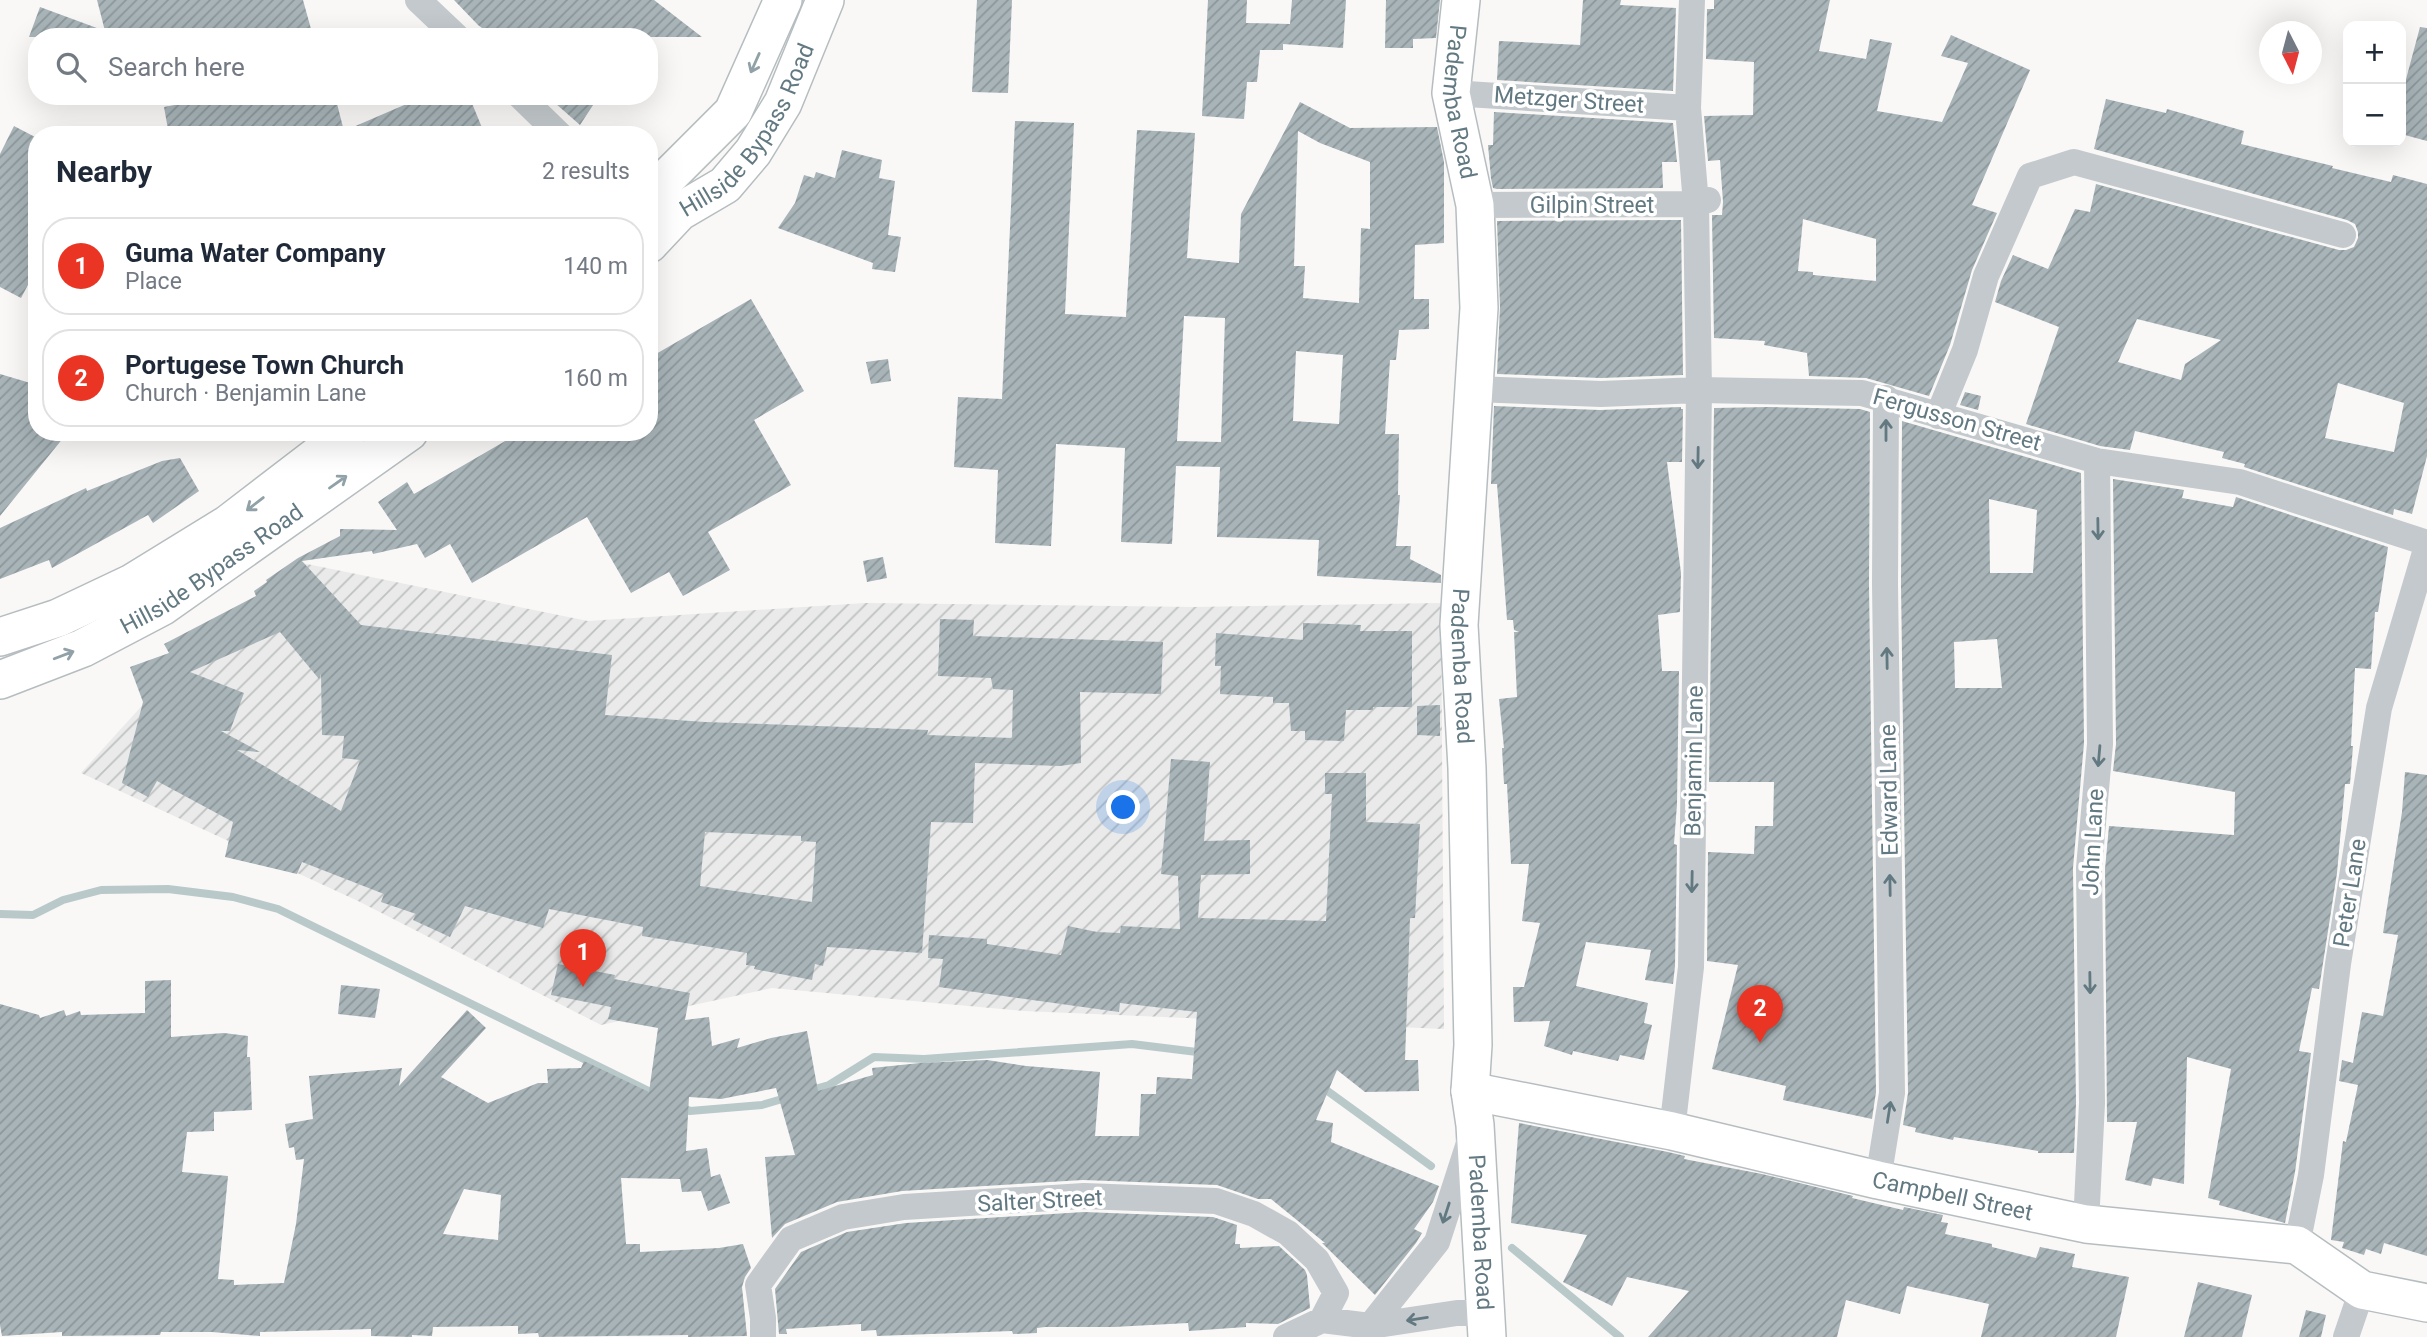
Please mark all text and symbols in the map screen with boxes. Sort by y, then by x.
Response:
north arrow [2259,21,2322,84]
map controls [2343,21,2406,147]
button: + [2343,21,2406,84]
street label: Pademba Road [1437,23,1483,181]
search box [28,28,658,105]
street label: Hillside Bypass Road [675,39,819,222]
icon: search [52,48,90,86]
one-way arrow [748,51,761,73]
text: Search here [108,52,245,82]
street label: Metzger Street [1493,81,1645,119]
button: − [2343,84,2406,147]
text: Nearby [56,154,152,189]
text: 2 results [542,158,630,185]
street label: Gilpin Street [1530,192,1654,219]
text: Guma Water Company [125,238,386,268]
text: 1 [74,253,88,280]
text: 140 m [563,253,628,280]
text: Place [125,268,182,295]
text: Portugese Town Church [125,350,404,380]
text: 2 [74,365,88,392]
text: 160 m [563,365,628,392]
text: Church · Benjamin Lane [125,380,366,407]
street label: Fergusson Street [1870,383,2044,457]
one-way arrow [1879,419,1893,442]
one-way arrow [1691,446,1705,469]
one-way arrow [328,475,347,489]
one-way arrow [246,496,265,511]
street label: Hillside Bypass Road [115,498,308,640]
one-way arrow [2091,517,2105,540]
street label: Pademba Road [1445,587,1479,745]
one-way arrow [1880,646,1893,669]
one-way arrow [52,648,74,661]
street label: Benjamin Lane [1679,685,1709,837]
street label: Edward Lane [1874,724,1904,856]
one-way arrow [2092,744,2105,767]
street label: John Lane [2077,788,2109,896]
your location [1106,790,1140,824]
street label: Peter Lane [2328,837,2372,949]
one-way arrow [1685,870,1699,893]
one-way arrow [1883,874,1897,897]
pin: 1 [560,929,606,987]
one-way arrow [2084,972,2097,995]
pin: 2 [1737,985,1783,1043]
one-way arrow [1883,1101,1896,1124]
street label: Pademba Road [1463,1154,1499,1311]
street label: Campbell Street [1870,1166,2035,1226]
street label: Salter Street [977,1184,1103,1218]
one-way arrow [1439,1202,1451,1224]
one-way arrow [1406,1313,1429,1326]

